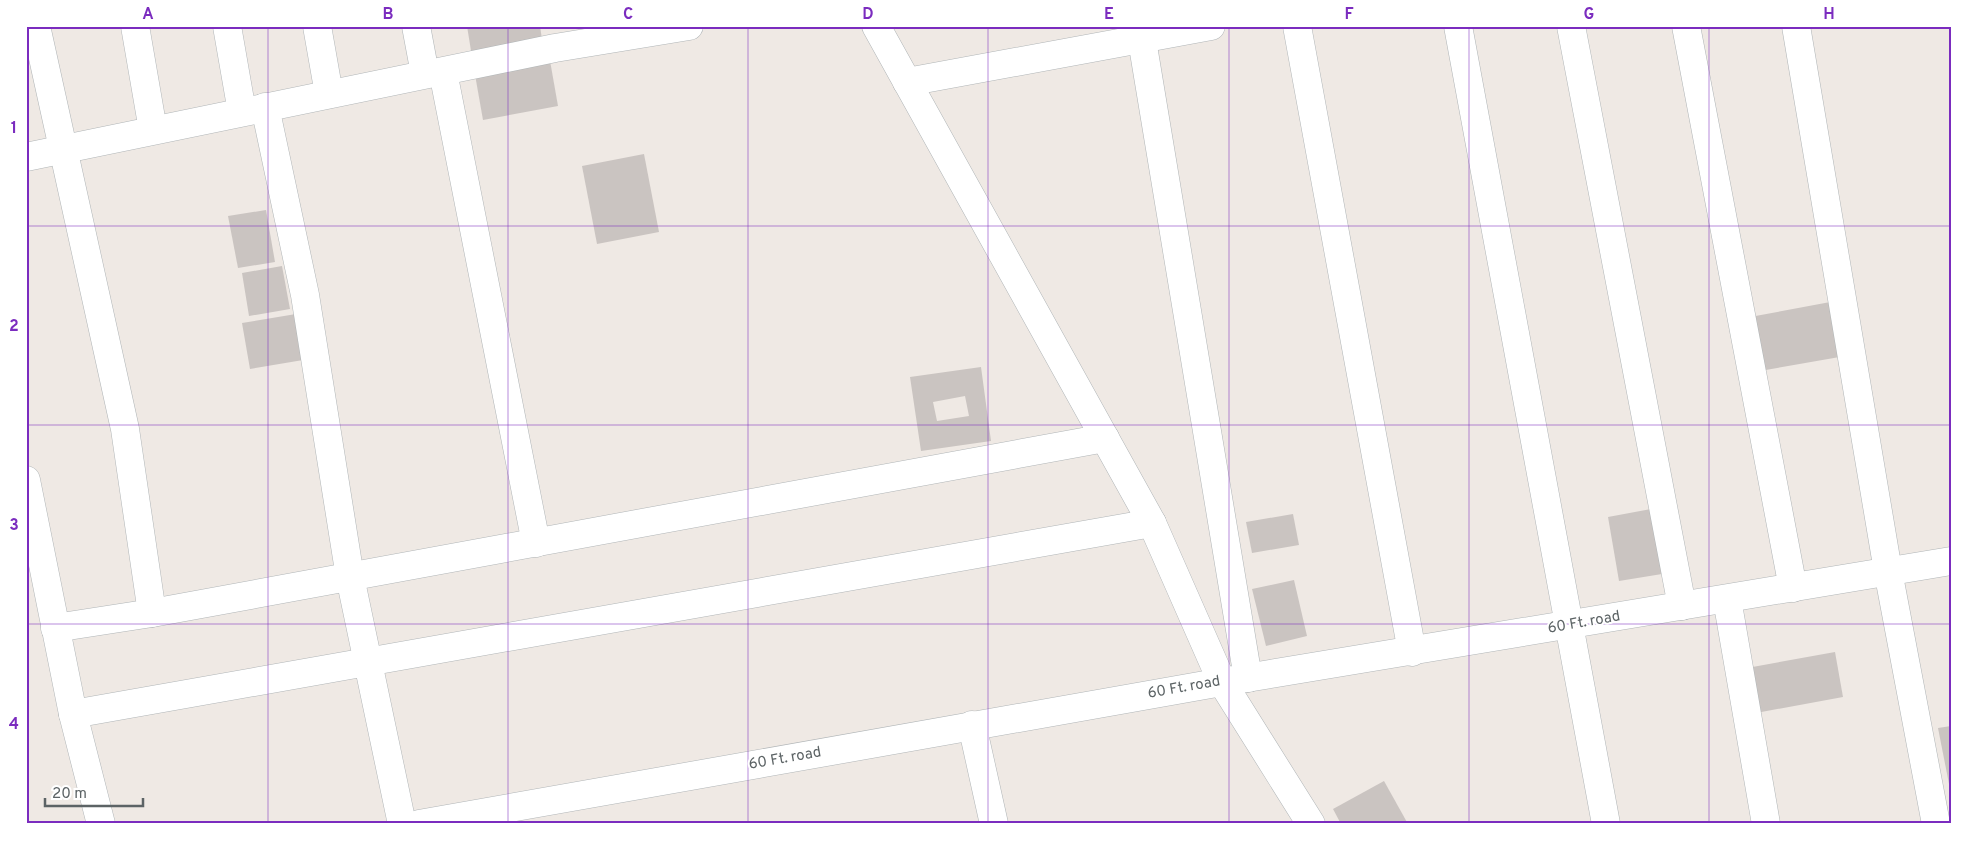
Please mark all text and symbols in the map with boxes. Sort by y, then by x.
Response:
text: A [142,5,154,25]
text: B [382,5,394,25]
text: C [623,5,633,25]
text: D [862,5,874,25]
text: E [1104,5,1114,25]
text: F [1344,5,1354,25]
text: G [1584,5,1594,25]
text: H [1823,5,1835,25]
text: 1 [11,119,17,139]
text: 2 [9,317,19,337]
text: 3 [9,516,19,536]
street label: 60 Ft. road [1546,607,1622,639]
street label: 60 Ft. road [1146,672,1222,704]
text: 4 [9,715,19,735]
street label: 60 Ft. road [747,743,823,775]
scale bar [45,775,142,807]
text: 20 m [52,785,87,804]

